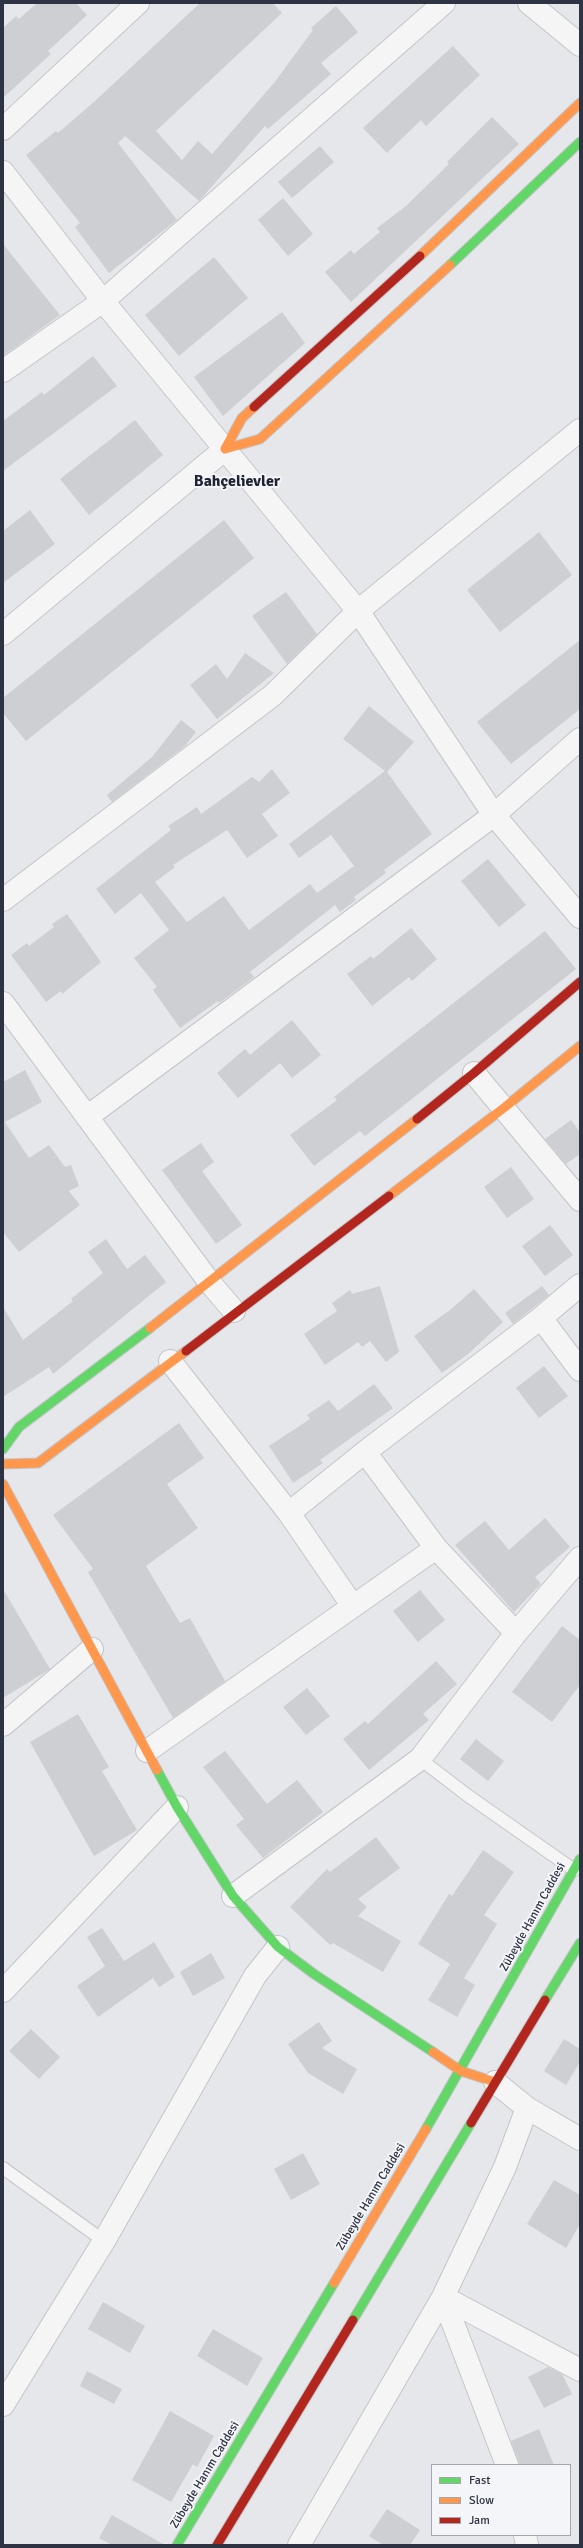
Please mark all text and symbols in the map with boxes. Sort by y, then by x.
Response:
district label: Bahçelievler [194,472,280,492]
street label: Zübeyde Hanım Caddesi [497,1860,569,1974]
street label: Zübeyde Hanım Caddesi [333,2141,409,2253]
street label: Zübeyde Hanım Caddesi [167,2419,243,2531]
legend [431,2464,571,2536]
text: Fast [469,2473,490,2488]
text: Slow [469,2493,494,2508]
text: Jam [469,2513,490,2528]

